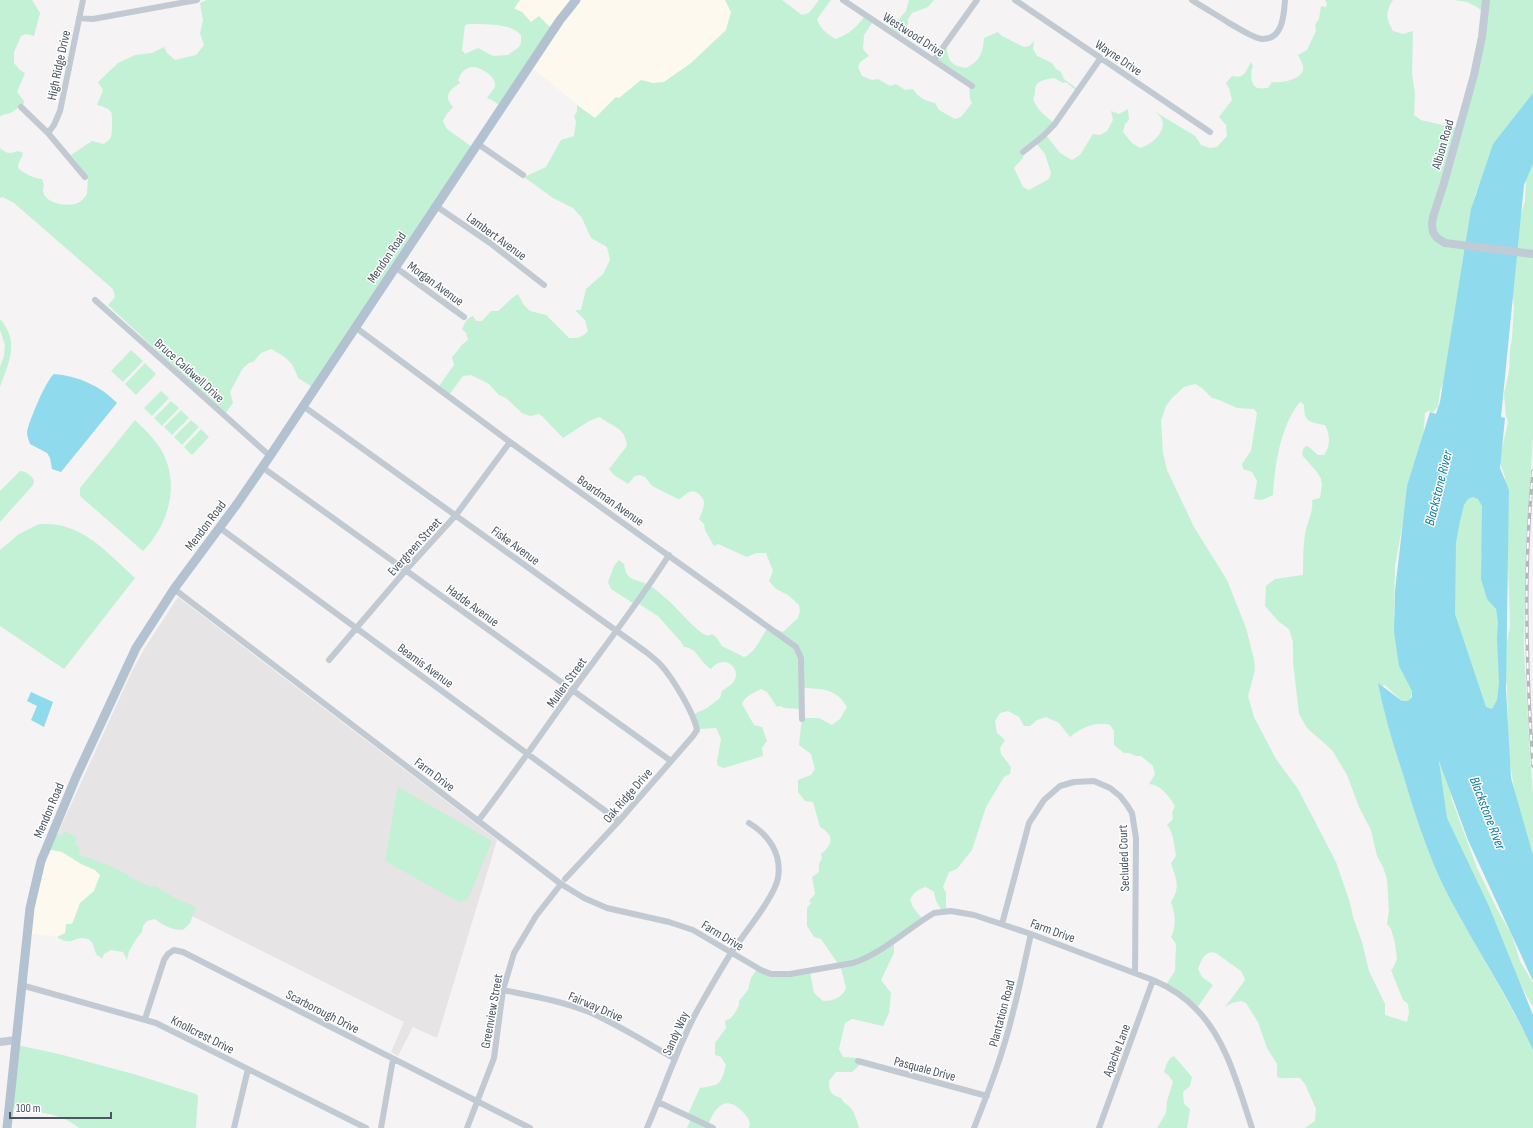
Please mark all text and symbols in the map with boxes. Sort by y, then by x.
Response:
street label: Westwood Drive [880,9,947,61]
street label: High Ridge Drive [44,29,74,102]
street label: Wayne Drive [1092,36,1145,79]
street label: Albion Road [1428,118,1458,172]
street label: Lambert Avenue [463,210,530,264]
street label: Mendon Road [364,229,410,286]
street label: Morgan Avenue [404,258,467,310]
street label: Bruce Caldwell Drive [151,335,228,406]
water label: Blackstone River [1421,448,1456,527]
street label: Boardman Avenue [574,472,647,530]
street label: Mendon Road [182,497,230,554]
street label: Evergreen Street [384,514,445,579]
street label: Fiske Avenue [488,523,543,569]
street label: Hadde Avenue [443,581,502,630]
street label: Beamis Avenue [394,640,457,691]
street label: Mullen Street [543,654,590,711]
street label: Farm Drive [411,754,458,795]
street label: Oak Ridge Drive [600,765,656,826]
water label: Blackstone River [1466,774,1510,853]
street label: Mendon Road [30,780,68,840]
street label: Secluded Court [1115,824,1133,892]
street label: Farm Drive [1028,915,1077,946]
street label: Farm Drive [698,917,747,955]
street label: Greenview Street [478,973,506,1050]
street label: Plantation Road [985,978,1019,1048]
street label: Scarborough Drive [283,987,362,1037]
street label: Fairway Drive [566,988,625,1026]
street label: Sandy Way [659,1009,693,1058]
street label: Knollcrest Drive [168,1012,237,1058]
street label: Apache Lane [1099,1022,1134,1080]
street label: Pasquale Drive [892,1053,957,1085]
scale bar [10,1094,111,1120]
text: 100 m [16,1101,41,1116]

